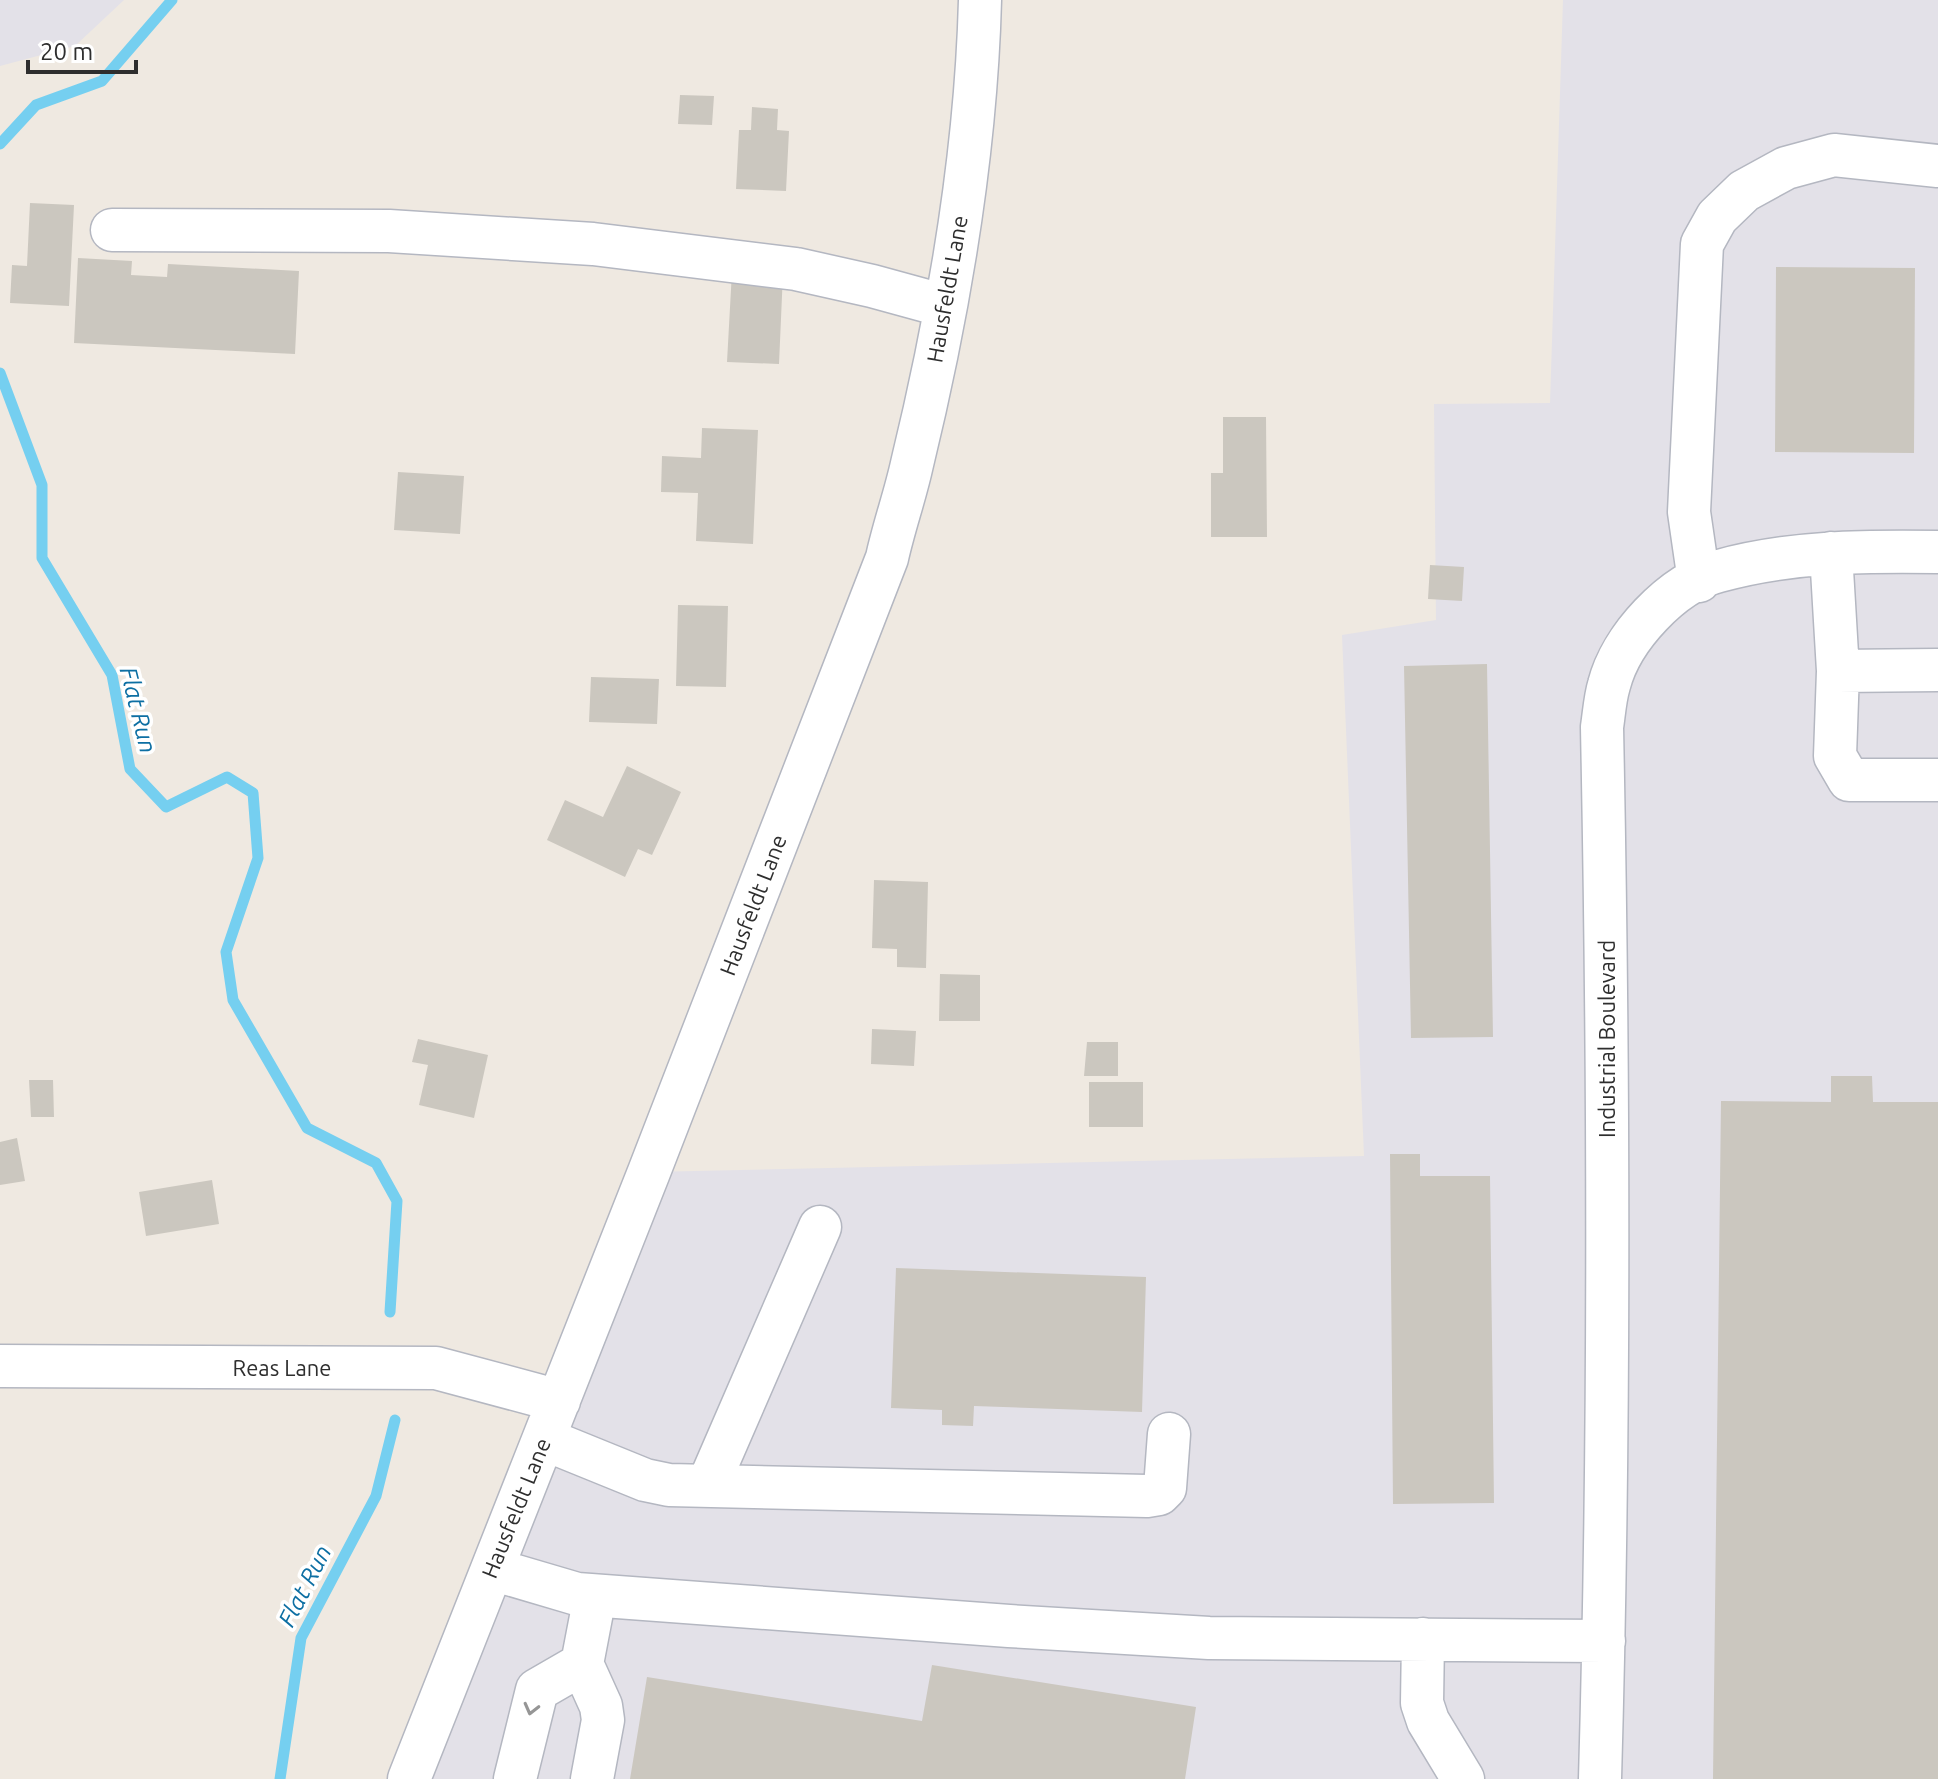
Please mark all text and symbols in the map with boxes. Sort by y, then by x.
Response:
scale bar [28,24,136,74]
text: 20 m [40,38,93,65]
street label: Hausfeldt Lane [921,213,972,364]
water label: Flat Run [115,664,162,756]
street label: Hausfeldt Lane [714,831,791,979]
street label: Industrial Boulevard [1594,940,1619,1138]
street label: Reas Lane [233,1355,331,1380]
street label: Hausfeldt Lane [476,1434,555,1581]
water label: Flat Run [273,1541,337,1631]
one-way arrow [523,1701,540,1715]

